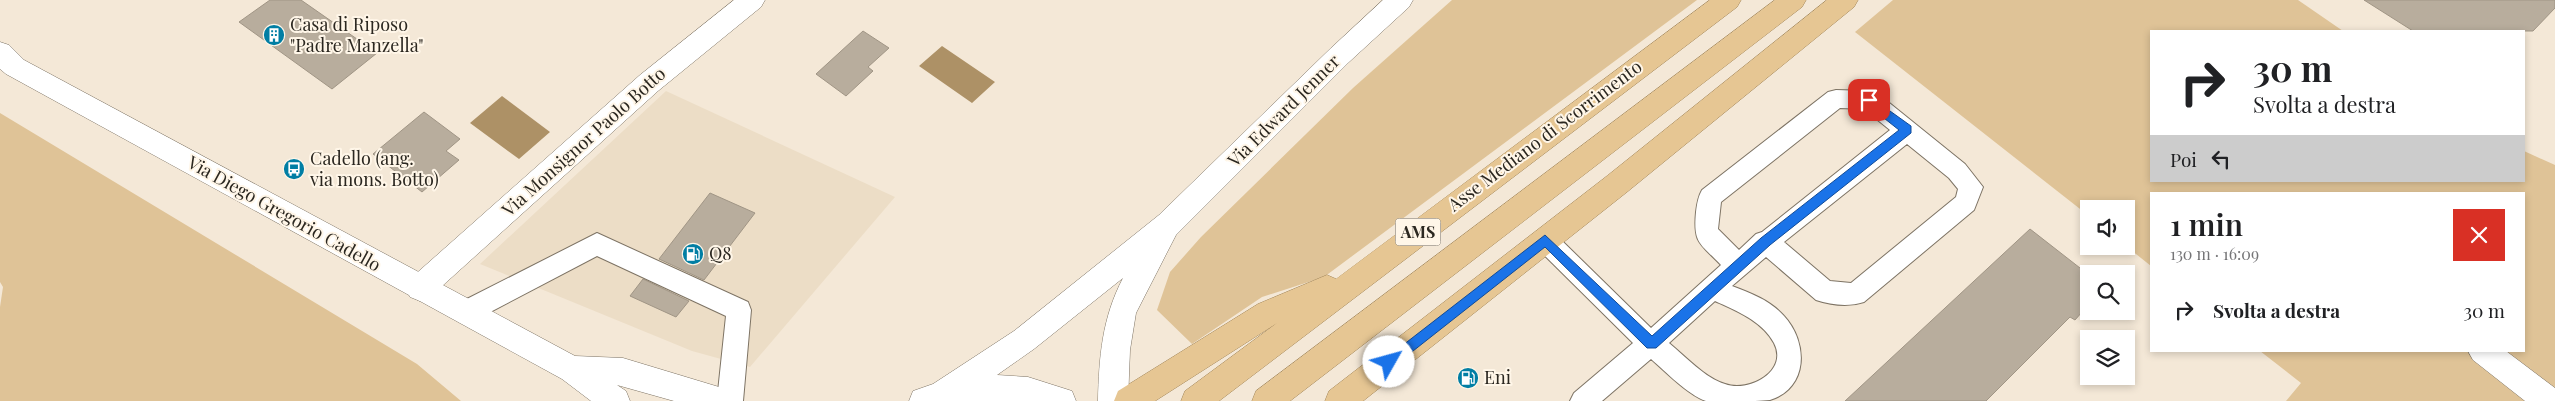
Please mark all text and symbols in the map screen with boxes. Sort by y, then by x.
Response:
place label: Casa di Riposo "Padre Manzella" [290,12,424,57]
building icon: Casa di Riposo "Padre Manzella" [262,23,286,47]
text: 30 m [2253,44,2333,91]
street label: Via Edward Jenner [1221,49,1345,172]
icon: right [2170,50,2235,115]
street label: Asse Mediano di Scorrimento [1442,54,1646,217]
street label: Via Monsignor Paolo Botto [496,61,670,222]
pin [1848,79,1890,121]
icon: arrive [1855,86,1883,114]
text: Svolta a destra [2253,89,2396,119]
icon: left [2207,145,2235,173]
place label: Cadello (ang. via mons. Botto) [309,146,439,191]
text: Poi [2170,146,2197,172]
street label: Via Diego Gregorio Cadello [183,149,386,276]
bus stop icon: Cadello (ang. via mons. Botto) [282,157,306,181]
map controls [2080,200,2135,385]
button: sound [2080,200,2135,255]
text: 1 min [2170,204,2243,244]
button: close [2453,209,2505,261]
road number: AMS [1396,218,1440,246]
place label: Q8 [709,241,732,265]
fuel station icon: Q8 [681,242,705,266]
text: 130 m · 16:09 [2170,243,2259,264]
button: search [2080,265,2135,320]
icon: right [2170,296,2198,324]
text: Svolta a destra [2213,297,2340,323]
text: 30 m [2463,297,2505,323]
button: layers [2080,330,2135,385]
position arrow [1362,335,1414,387]
place label: Eni [1484,365,1511,389]
fuel station icon: Eni [1456,366,1480,390]

